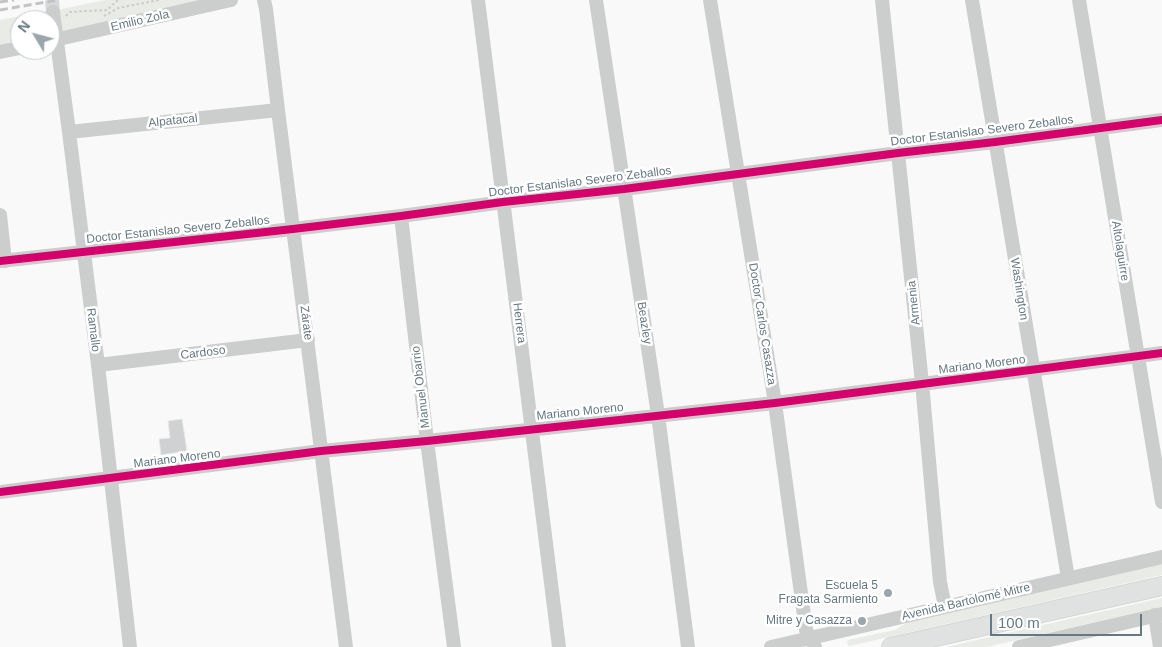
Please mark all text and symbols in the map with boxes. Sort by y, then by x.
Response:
street label: Emilio Zola [109,7,171,35]
north arrow [10,10,60,60]
text: N [14,18,33,35]
street label: Alpatacal [148,111,198,131]
street label: Doctor Estanislao Severo Zeballos [890,113,1074,149]
street label: Doctor Estanislao Severo Zeballos [488,164,672,200]
street label: Doctor Estanislao Severo Zeballos [86,213,270,247]
street label: Altolaguirre [1108,220,1132,282]
street label: Washington [1007,257,1031,321]
street label: Doctor Carlos Casazza [745,262,779,386]
street label: Armenia [905,280,923,326]
street label: Beazley [634,301,654,345]
street label: Herrera [509,302,529,344]
street label: Zárate [297,305,315,341]
street label: Ramallo [83,307,103,353]
street label: Cardoso [180,343,226,363]
street label: Manuel Obarrio [409,345,433,429]
street label: Mariano Moreno [938,353,1026,377]
street label: Mariano Moreno [536,400,624,424]
street label: Mariano Moreno [133,447,221,471]
place label: Escuela 5 Fragata Sarmiento [779,579,878,607]
street label: Avenida Bartolomé Mitre [900,580,1032,624]
marker: Escuela 5 Fragata Sarmiento [882,587,894,599]
scale bar [992,604,1144,636]
place label: Mitre y Casazza [766,614,852,628]
text: 100 m [998,614,1040,631]
marker: Mitre y Casazza [856,615,868,627]

